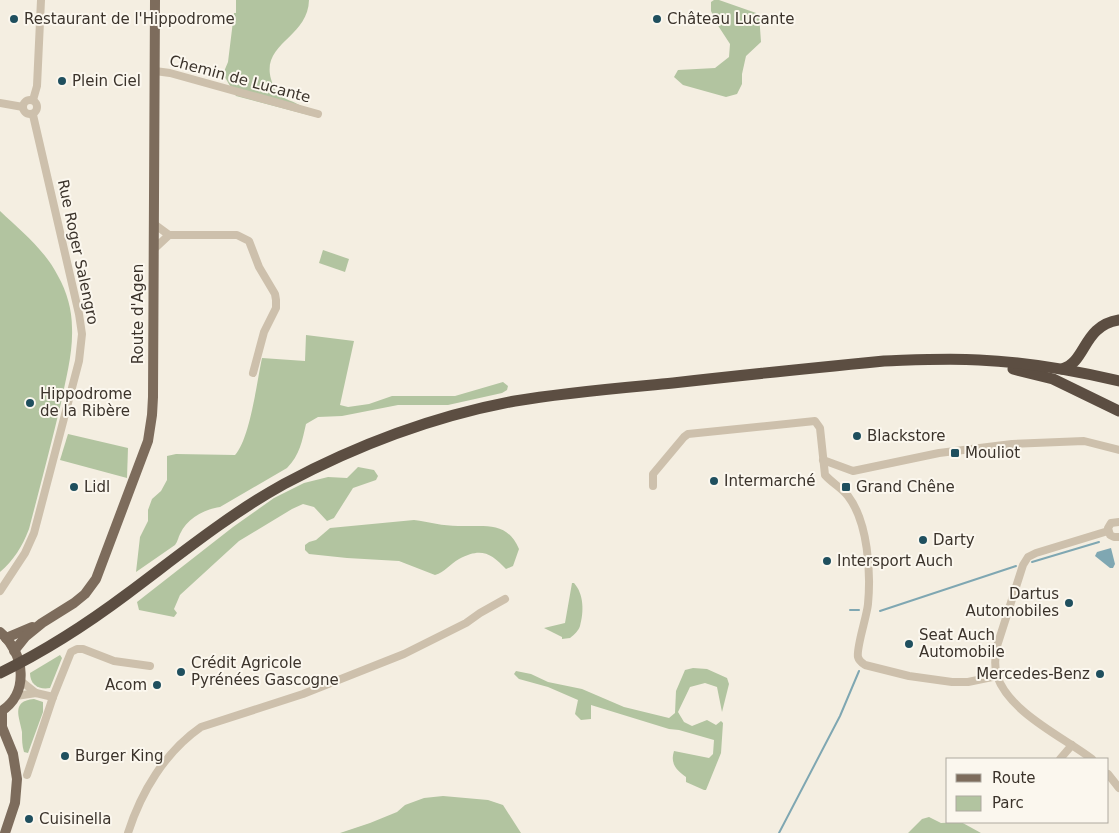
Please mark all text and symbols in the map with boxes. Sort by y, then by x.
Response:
place label: Restaurant de l'Hippodrome [24,10,235,28]
place label: Château Lucante [667,10,794,28]
marker: Restaurant de l'Hippodrome [8,13,20,25]
marker: Château Lucante [651,13,663,25]
street label: Chemin de Lucante [167,51,313,107]
place label: Plein Ciel [72,72,141,90]
marker: Plein Ciel [56,75,68,87]
street label: Rue Roger Salengro [54,178,102,326]
street label: Route d'Agen [129,264,147,364]
place label: Hippodrome de la Ribère [40,385,132,420]
marker: Hippodrome de la Ribère [24,397,36,409]
place label: Blackstore [867,427,946,445]
marker: Blackstore [851,430,863,442]
place label: Mouliot [965,444,1020,462]
marker: Mouliot [949,447,961,459]
place label: Intermarché [724,472,816,490]
marker: Intermarché [708,475,720,487]
place label: Lidl [84,478,110,496]
place label: Grand Chêne [856,478,955,496]
marker: Lidl [68,481,80,493]
marker: Grand Chêne [840,481,852,493]
place label: Darty [933,531,975,549]
marker: Darty [917,534,929,546]
place label: Intersport Auch [837,552,953,570]
marker: Intersport Auch [821,555,833,567]
place label: Dartus Automobiles [965,585,1059,620]
marker: Dartus Automobiles [1063,597,1075,609]
place label: Seat Auch Automobile [919,626,1005,661]
marker: Seat Auch Automobile [903,638,915,650]
place label: Crédit Agricole Pyrénées Gascogne [191,654,339,689]
place label: Mercedes-Benz [976,665,1090,683]
marker: Crédit Agricole Pyrénées Gascogne [175,666,187,678]
marker: Mercedes-Benz [1094,668,1106,680]
place label: Acom [105,676,147,694]
marker: Acom [151,679,163,691]
place label: Burger King [75,747,163,765]
marker: Burger King [59,750,71,762]
legend [946,758,1109,823]
text: Route [992,769,1036,787]
text: Parc [992,794,1024,812]
place label: Cuisinella [39,810,111,828]
marker: Cuisinella [23,813,35,825]

